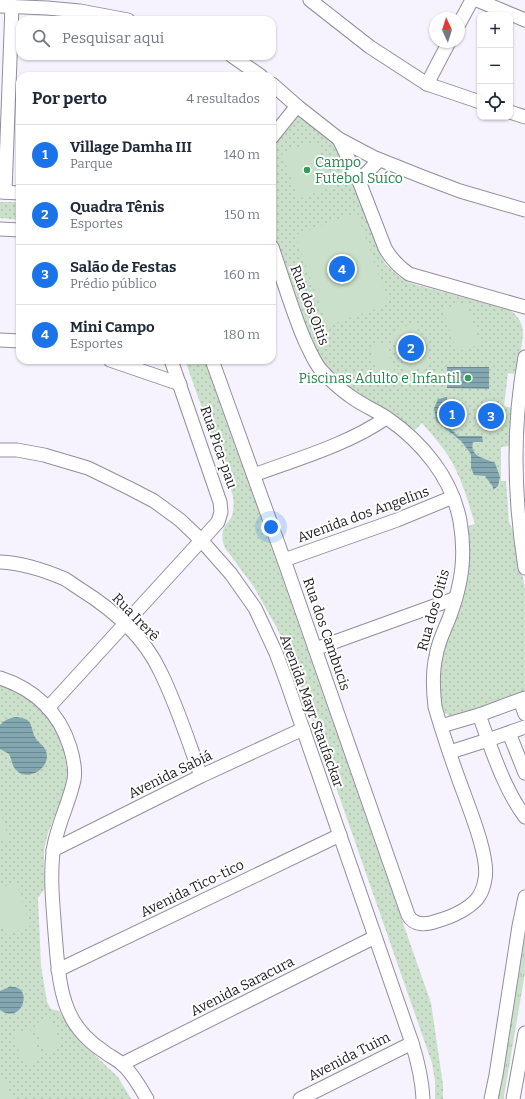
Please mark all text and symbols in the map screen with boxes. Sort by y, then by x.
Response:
north arrow [429,12,465,48]
map controls [477,12,513,120]
button: + [477,12,513,48]
search box [16,16,276,60]
icon: search [30,27,52,49]
text: Pesquisar aqui [62,29,164,47]
button: − [477,48,513,84]
button: locate [477,84,513,120]
text: Por perto [32,88,107,109]
text: 4 resultados [186,91,260,106]
text: Village Damha III [70,138,192,156]
text: 1 [42,147,48,162]
text: 140 m [224,147,260,162]
place label: Campo Futebol Suíco [315,154,403,187]
text: Parque [70,156,113,171]
marker: Campo Futebol Suíco [302,165,312,175]
text: Quadra Tênis [70,198,164,216]
text: 2 [41,207,49,222]
text: 150 m [224,207,260,222]
text: Esportes [70,216,123,231]
pin: 4 [329,254,355,284]
text: Salão de Festas [70,258,177,276]
street label: Rua dos Oitis [286,263,333,348]
text: 3 [41,267,49,282]
text: 160 m [224,267,260,282]
text: Prédio público [70,276,157,291]
text: Mini Campo [70,318,155,336]
text: 4 [41,327,49,342]
text: 180 m [224,327,260,342]
pin: 2 [398,333,424,363]
text: Esportes [70,336,123,351]
place label: Piscinas Adulto e Infantil [299,370,460,387]
marker: Piscinas Adulto e Infantil [463,373,473,383]
pin: 1 [439,399,465,429]
pin: 3 [478,401,504,431]
street label: Rua Pica-pau [196,404,241,491]
street label: Avenida dos Angelins [295,483,431,546]
your location [261,517,281,537]
street label: Rua dos Oitis [414,567,453,653]
street label: Rua dos Cambucis [299,575,354,693]
street label: Rua Irerê [109,590,163,645]
street label: Avenida Mayr Staufackar [276,632,347,790]
street label: Avenida Sabiá [126,747,215,802]
street label: Avenida Tico-tico [138,856,247,921]
street label: Avenida Saracura [188,953,297,1020]
street label: Avenida Tuim [305,1028,394,1084]

